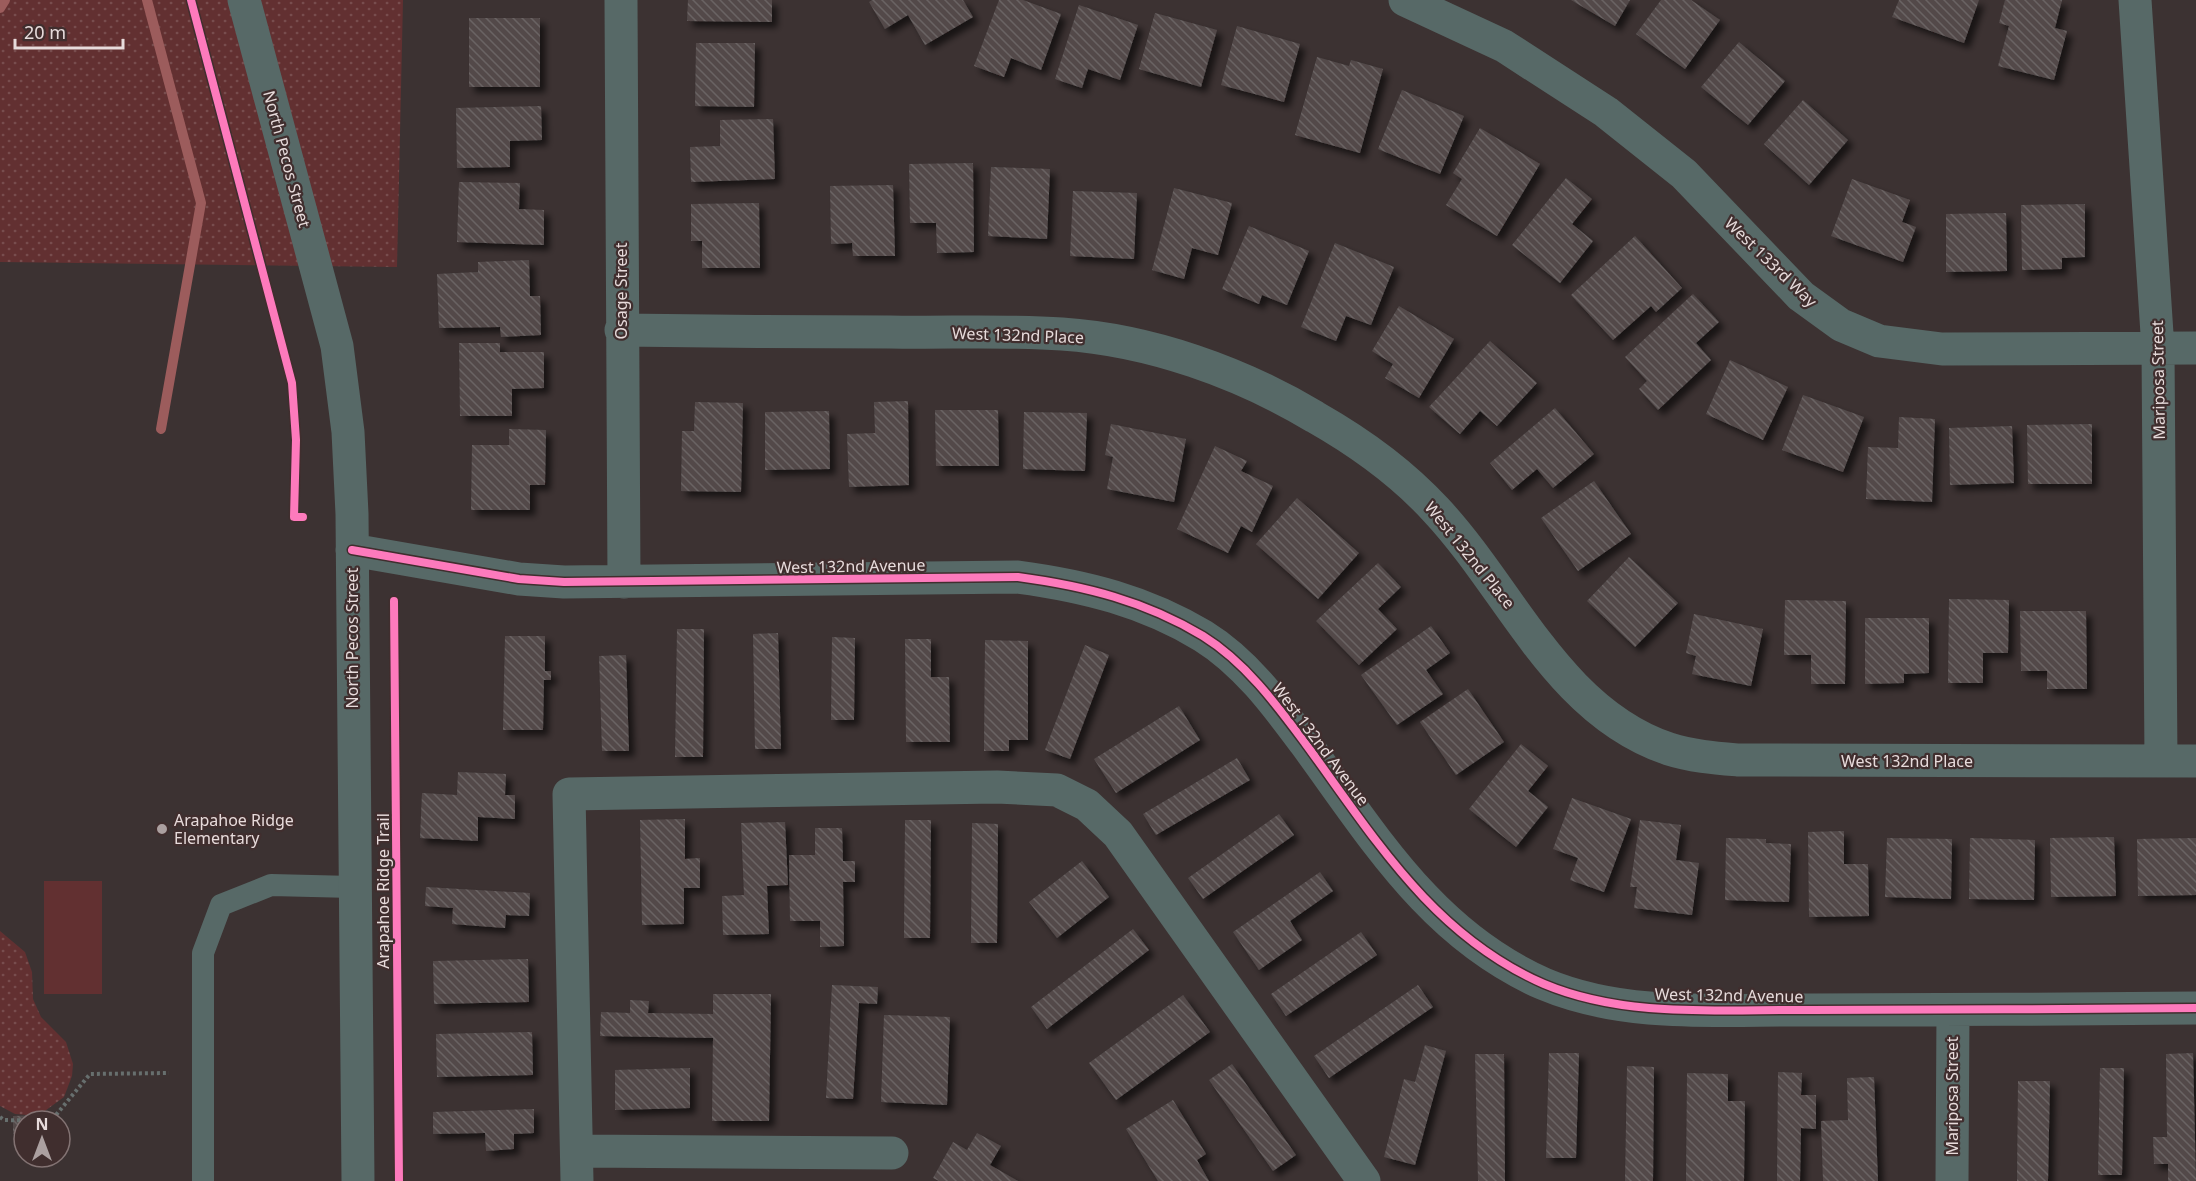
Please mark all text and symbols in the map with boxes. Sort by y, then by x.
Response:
scale bar [15,12,123,50]
text: 20 m [24,20,66,44]
street label: North Pecos Street [258,88,316,230]
street label: West 133rd Way [1720,212,1823,312]
street label: Osage Street [610,242,632,339]
street label: Mariposa Street [2146,320,2170,440]
street label: West 132nd Place [952,322,1084,348]
street label: West 132nd Place [1420,497,1520,613]
street label: West 132nd Avenue [776,554,926,578]
street label: North Pecos Street [341,567,363,708]
street label: West 132nd Avenue [1267,678,1375,810]
street label: West 132nd Place [1841,750,1973,772]
place label: Arapahoe Ridge Elementary [174,809,294,849]
street label: Arapahoe Ridge Trail [372,813,394,969]
marker: Arapahoe Ridge Elementary [155,822,169,836]
street label: West 132nd Avenue [1654,983,1804,1007]
street label: Mariposa Street [1941,1036,1963,1156]
north arrow [12,1109,72,1169]
text: N [35,1113,49,1135]

